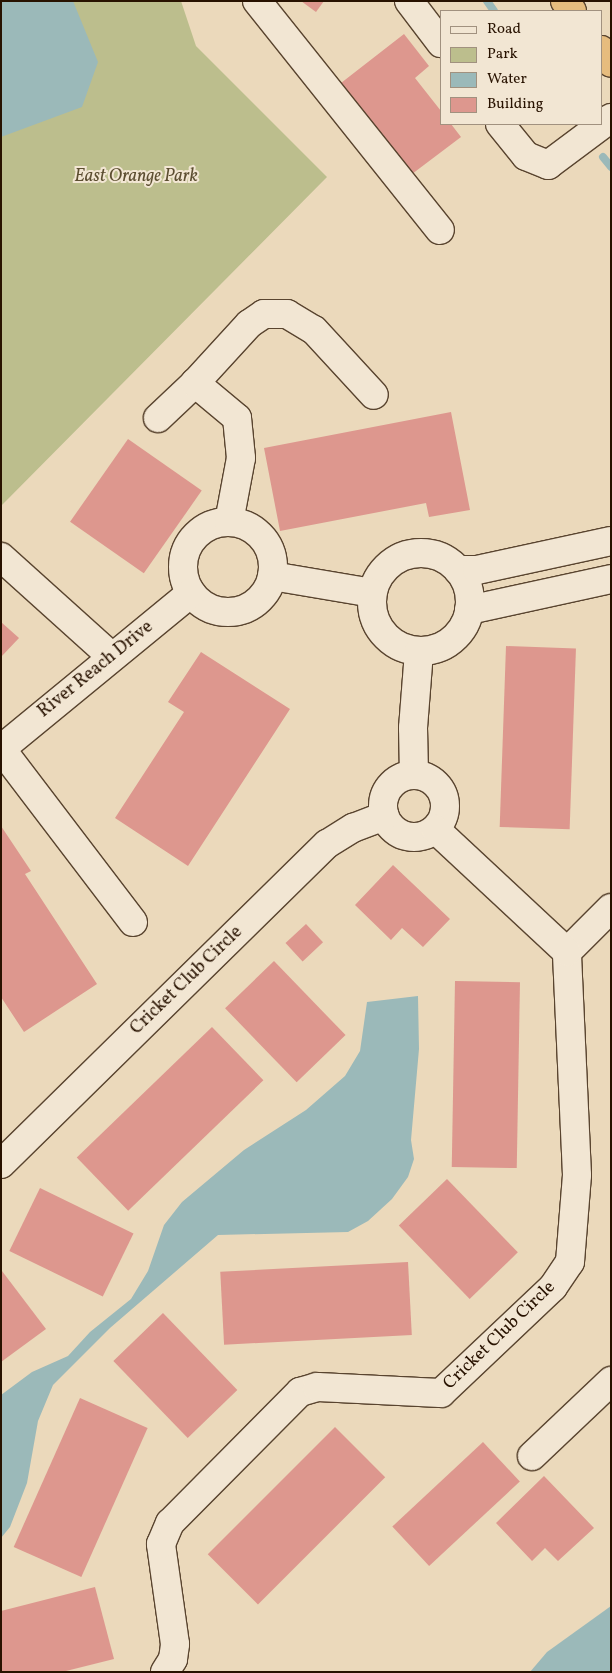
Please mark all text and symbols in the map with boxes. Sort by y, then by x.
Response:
legend [440,10,602,125]
text: Road [487,19,521,40]
text: Park [487,44,518,65]
text: Water [487,69,527,90]
text: Building [487,94,543,115]
park label: East Orange Park [74,166,198,188]
street label: River Reach Drive [34,617,158,723]
street label: Cricket Club Circle [127,922,247,1040]
street label: Cricket Club Circle [440,1277,560,1395]

